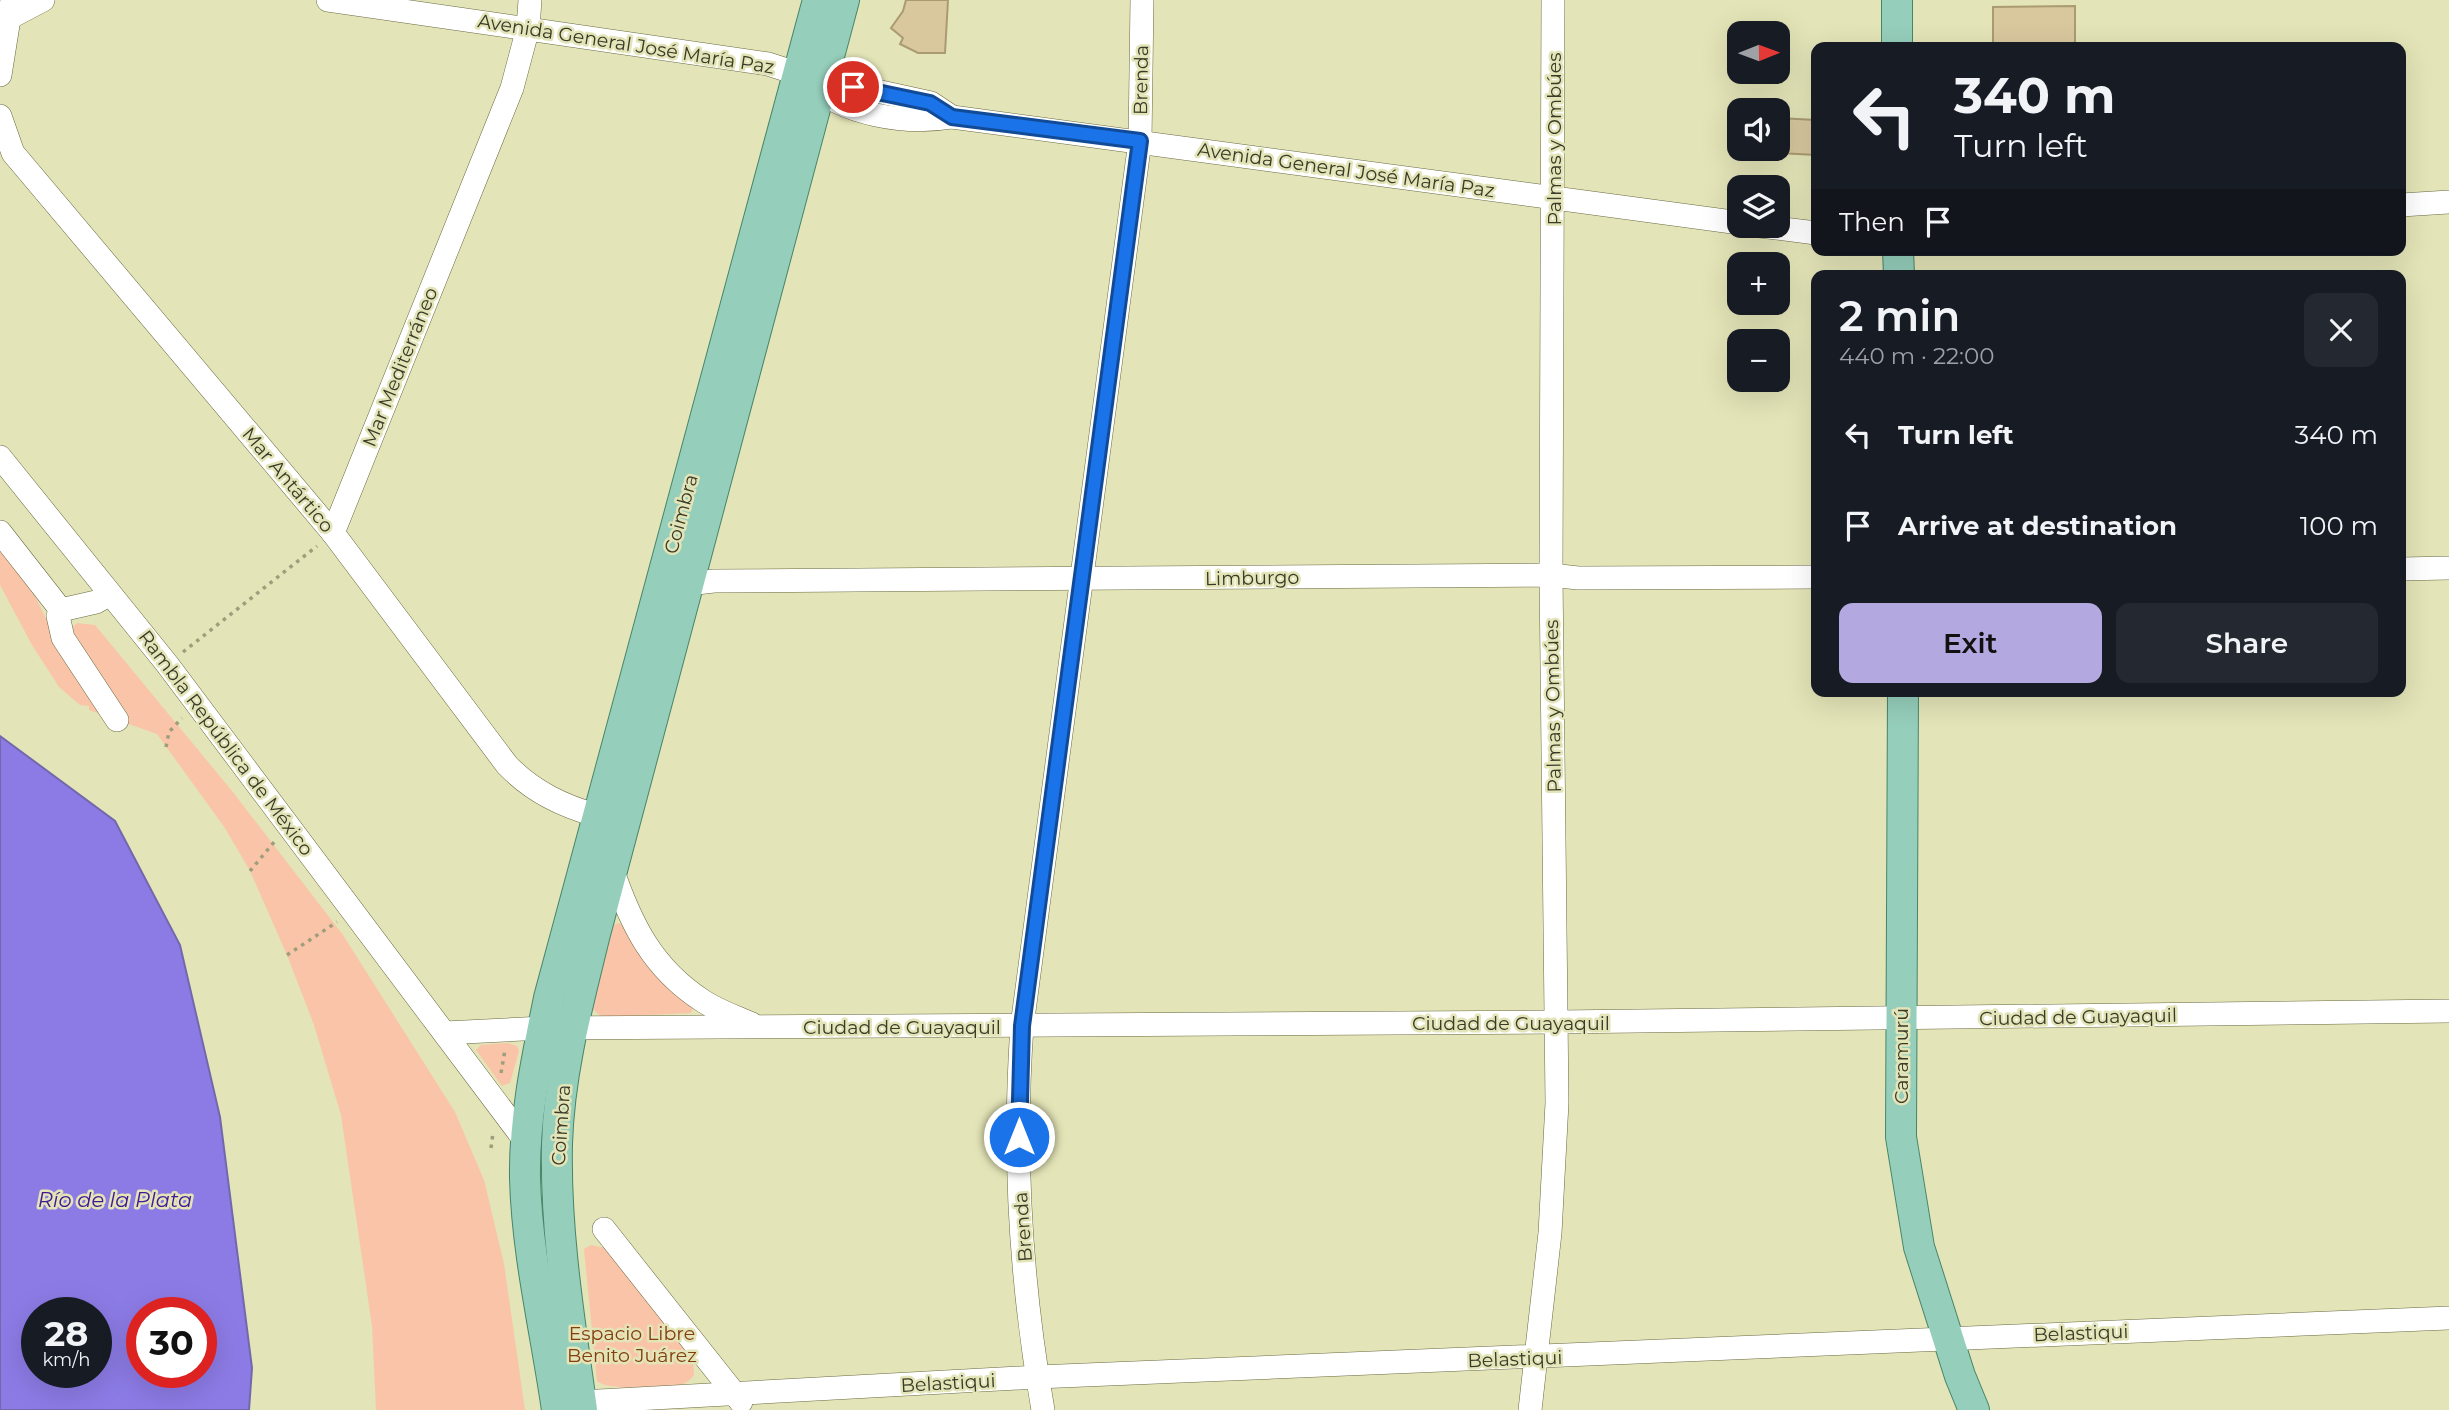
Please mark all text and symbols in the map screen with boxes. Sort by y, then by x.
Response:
street label: Avenida General José María Paz [476,9,776,79]
north arrow [1727,21,1790,84]
map controls [1727,21,1790,392]
street label: Brenda [1129,45,1153,115]
street label: Palmas y Ombúes [1543,52,1566,226]
pin [823,57,883,117]
text: 340 m [1954,66,2115,125]
icon: arrive [834,68,872,106]
icon: left [1839,70,1930,161]
button: sound [1727,98,1790,161]
text: Turn left [1954,126,2088,165]
street label: Avenida General José María Paz [1196,138,1496,202]
button: layers [1727,175,1790,238]
icon: arrive [1919,203,1957,241]
text: Then [1839,206,1905,238]
button: + [1727,252,1790,315]
street label: Mar Mediterráneo [357,284,443,450]
text: 2 min [1839,290,1960,342]
button: close [2304,293,2378,367]
button: − [1727,329,1790,392]
text: 440 m · 22:00 [1839,342,1994,370]
icon: left [1839,416,1877,454]
text: Turn left [1898,419,2014,451]
text: 340 m [2295,419,2378,451]
street label: Mar Antártico [237,423,339,537]
street label: Coimbra [659,472,703,556]
icon: arrive [1839,507,1877,545]
text: Arrive at destination [1898,510,2177,542]
text: 100 m [2300,510,2378,542]
street label: Limburgo [1205,566,1299,590]
button: Exit [1839,603,2102,683]
button: Share [2116,603,2378,683]
street label: Palmas y Ombúes [1540,619,1566,793]
street label: Rambla República de México [134,626,318,860]
street label: Ciudad de Guayaquil [1979,1004,2177,1030]
street label: Caramurú [1890,1008,1913,1104]
street label: Ciudad de Guayaquil [1412,1012,1610,1035]
street label: Ciudad de Guayaquil [803,1016,1001,1039]
street label: Coimbra [547,1084,575,1166]
position arrow [982,1100,1056,1174]
water label: Río de la Plata [38,1187,192,1212]
street label: Brenda [1009,1191,1037,1263]
speed limit sign: 30 [126,1297,217,1388]
text: 28 [45,1312,88,1355]
street label: Belastiqui [2033,1320,2129,1346]
park label: Espacio Libre Benito Juárez [567,1322,697,1367]
street label: Belastiqui [1467,1346,1563,1372]
text: km/h [42,1349,91,1371]
street label: Belastiqui [900,1369,996,1397]

